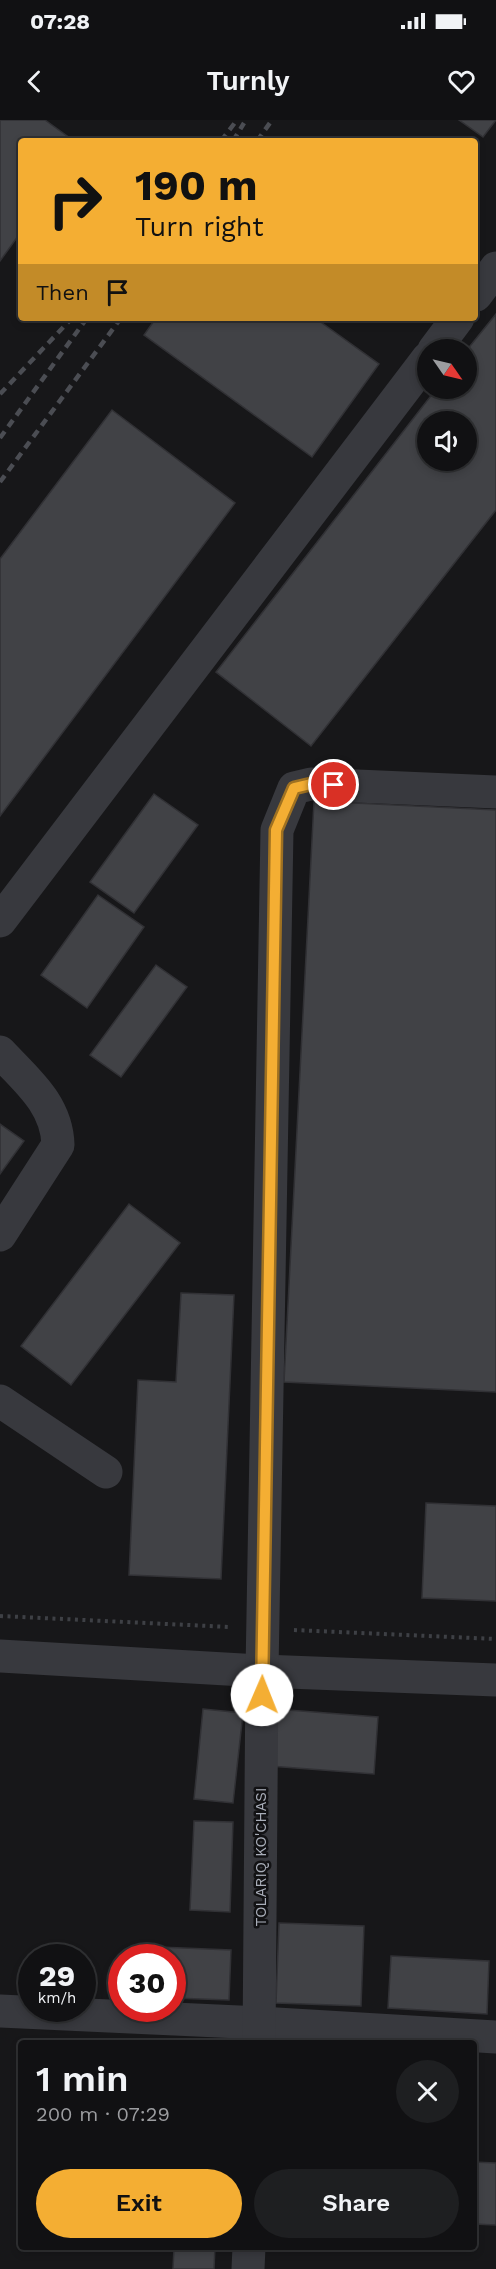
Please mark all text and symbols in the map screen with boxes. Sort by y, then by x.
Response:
text: 07:28 [30,9,90,34]
icon: back [18,65,51,98]
text: Turnly [206,65,290,97]
icon: heart [445,65,478,98]
text: 190 m [135,161,258,210]
icon: right [36,162,114,240]
text: Turn right [135,211,264,243]
icon: arrive [101,276,134,309]
text: Then [36,280,89,305]
north arrow [417,339,477,399]
map controls [417,339,477,471]
button: sound [417,411,477,471]
pin [308,759,359,810]
icon: arrive [317,768,350,801]
position arrow [230,1663,294,1727]
street label: TOLARIQ KO'CHASI [252,1788,270,1926]
speed limit sign: 30 [108,1944,186,2022]
text: 29 [39,1958,75,1993]
text: km/h [38,1989,76,2007]
text: 1 min [36,2058,128,2100]
button: close [396,2060,459,2123]
text: 200 m · 07:29 [36,2102,170,2126]
button: Exit [36,2169,242,2238]
button: Share [254,2169,459,2238]

